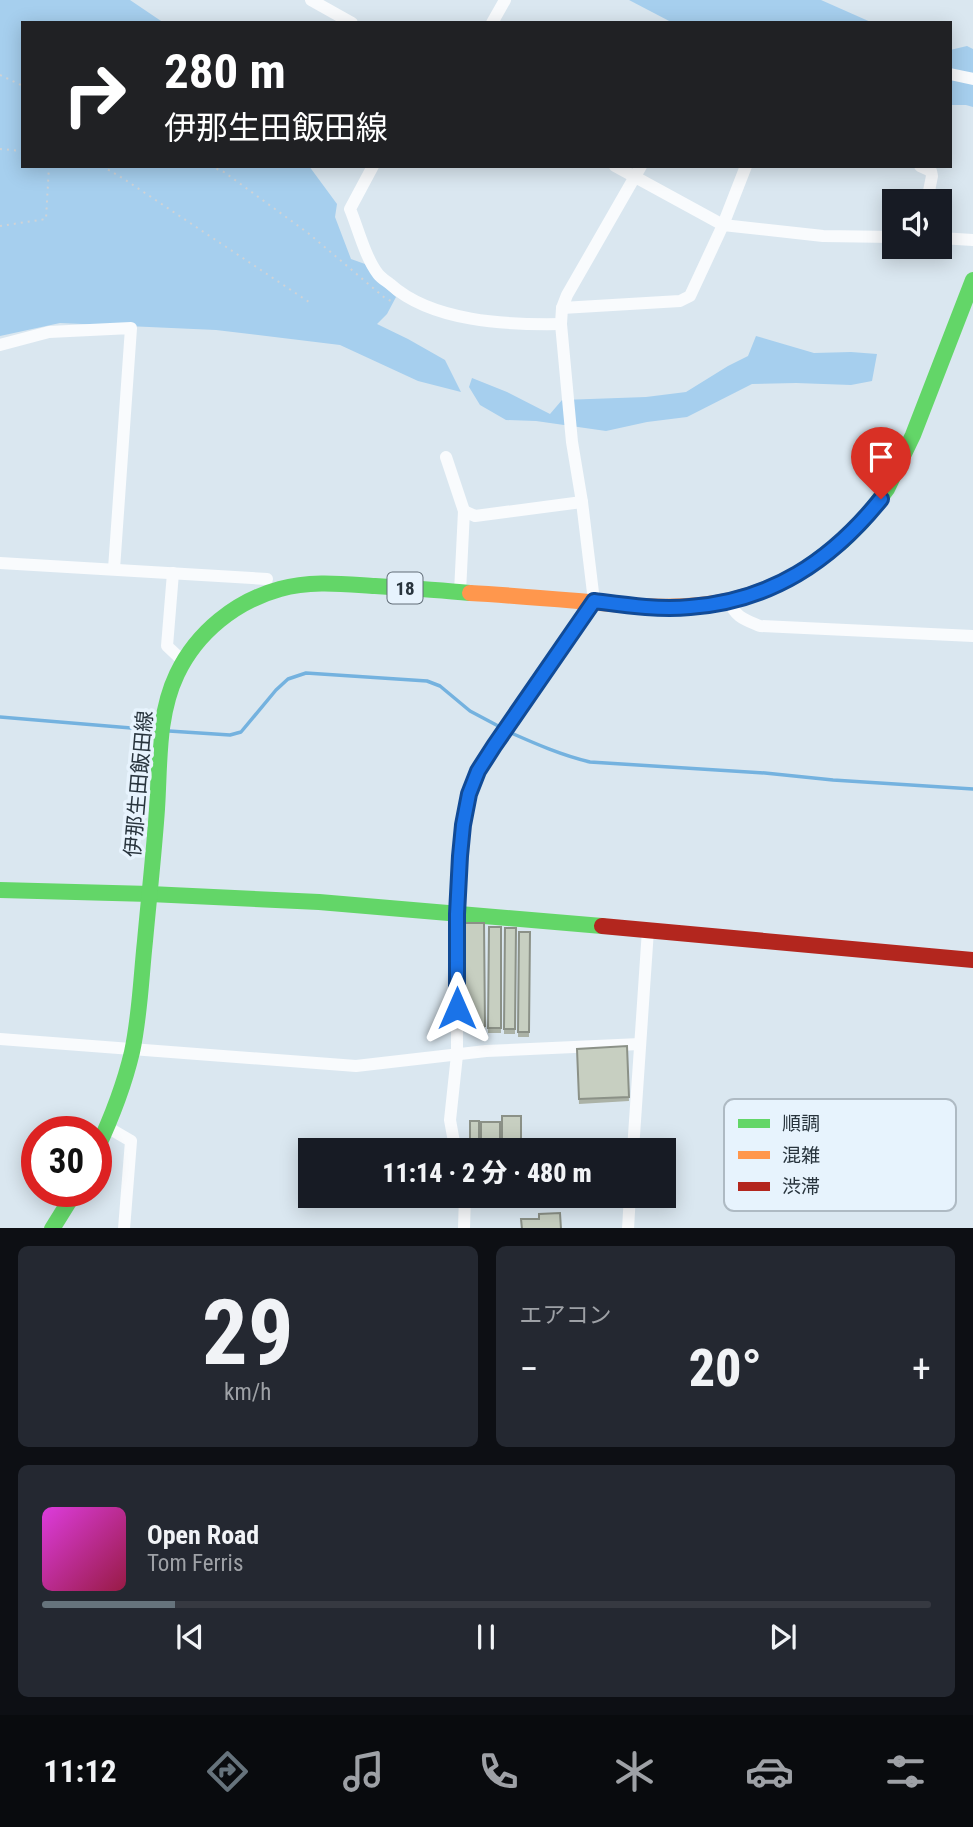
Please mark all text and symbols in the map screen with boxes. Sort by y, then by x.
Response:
text: 280 m [164,43,286,100]
icon: right [49,49,140,140]
text: 伊那生田飯田線 [164,109,388,147]
map controls [882,189,952,259]
button: sound [882,189,952,259]
pin [851,427,911,499]
icon: arrive [862,438,900,476]
road number: 18 [388,572,422,604]
street label: 伊那生田飯田線 [121,710,157,858]
position arrow [420,971,494,1045]
legend [724,1099,956,1211]
text: 順調 [782,1112,820,1135]
speed limit sign: 30 [21,1116,112,1207]
text: 混雑 [782,1144,820,1167]
text: 11:14 · 2 分 · 480 m [382,1158,592,1188]
text: 渋滞 [782,1175,820,1198]
text: 29 [202,1280,294,1386]
text: エアコン [520,1302,612,1329]
text: 20° [689,1338,762,1399]
text: − [520,1347,539,1391]
text: + [912,1347,931,1391]
text: km/h [224,1379,271,1406]
text: Open Road [147,1520,259,1550]
text: Tom Ferris [147,1550,243,1577]
icon: previous [171,1618,209,1656]
icon: pause [467,1618,505,1656]
icon: next [764,1618,802,1656]
icon: directions [203,1747,252,1796]
icon: music [339,1747,388,1796]
icon: phone [474,1747,523,1796]
icon: climate [610,1747,659,1796]
icon: car [745,1747,794,1796]
icon: filters [881,1747,930,1796]
text: 11:12 [43,1752,117,1790]

